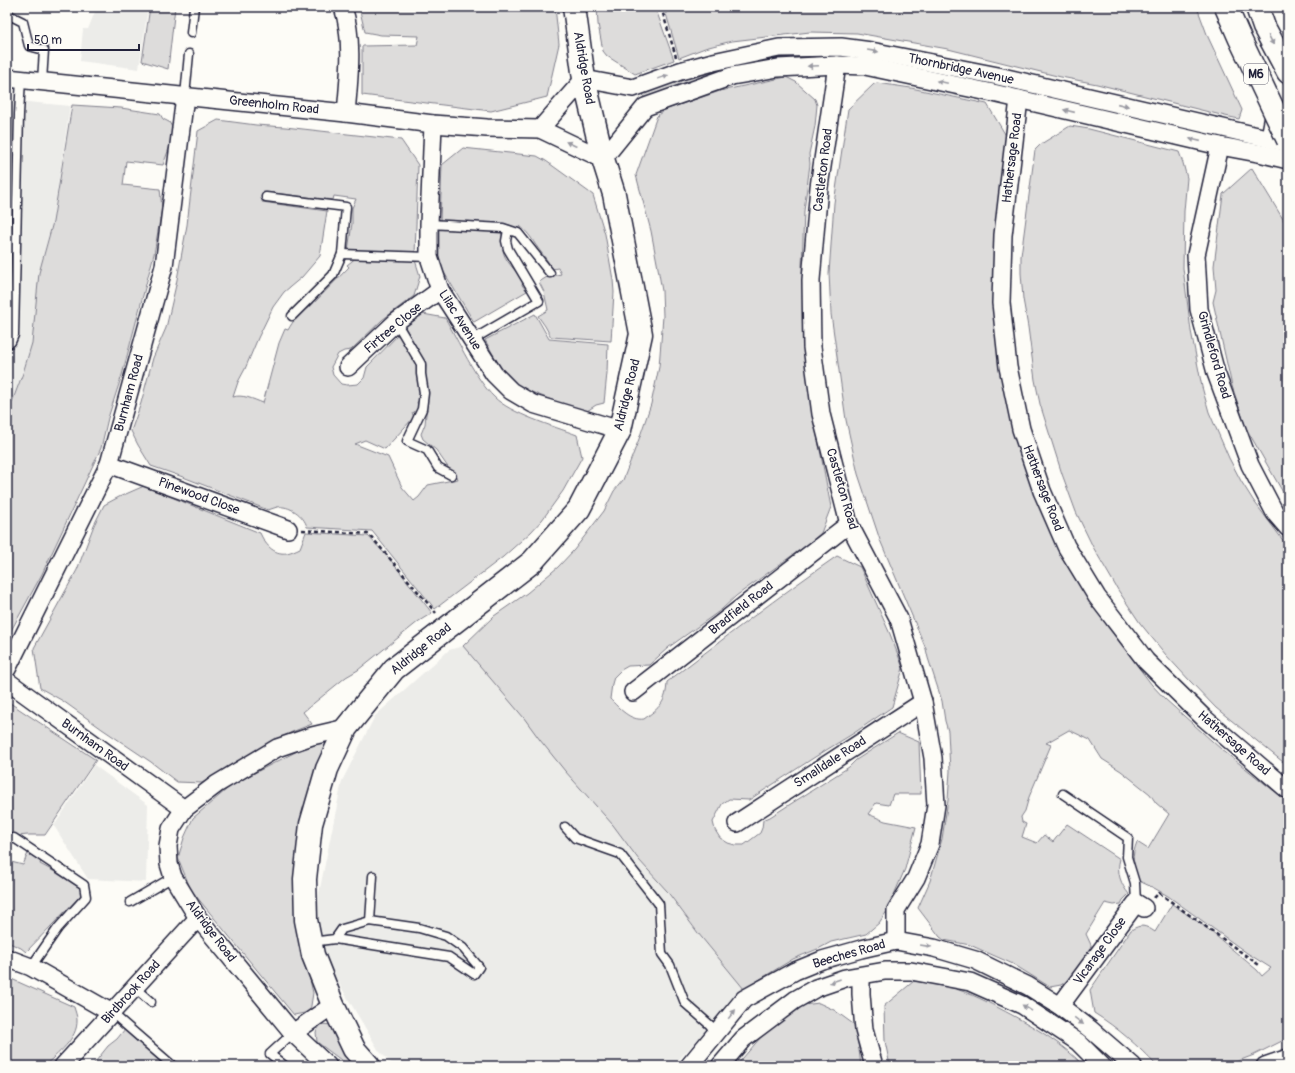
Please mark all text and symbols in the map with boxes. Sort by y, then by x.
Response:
scale bar [28,26,139,52]
street label: Aldridge Road [570,30,598,106]
text: 50 m [34,33,62,48]
one-way arrow [1268,34,1275,46]
one-way arrow [867,49,879,55]
street label: Thornbridge Avenue [907,50,1016,88]
one-way arrow [806,63,819,69]
road number: M6 [1244,64,1268,84]
one-way arrow [657,74,669,80]
one-way arrow [936,79,948,85]
street label: Greenholm Road [228,92,320,118]
one-way arrow [1117,103,1129,109]
one-way arrow [1062,107,1075,113]
street label: Hathersage Road [999,112,1025,204]
street label: Castleton Road [810,127,836,213]
one-way arrow [1189,137,1201,143]
one-way arrow [566,141,577,147]
street label: Lilac Avenue [435,287,485,354]
street label: Firtree Close [361,299,426,357]
street label: Grindleford Road [1194,309,1234,401]
street label: Burnham Road [111,353,147,433]
street label: Aldridge Road [610,357,644,433]
street label: Hathersage Road [1019,443,1067,533]
street label: Castleton Road [823,447,861,531]
street label: Pinewood Close [156,474,242,518]
street label: Bradfield Road [705,578,777,638]
street label: Aldridge Road [387,620,455,678]
street label: Hathersage Road [1194,707,1274,779]
street label: Burnham Road [58,715,132,775]
street label: Smalldale Road [791,733,869,791]
street label: Aldridge Road [182,897,240,965]
street label: Vicarage Close [1070,914,1130,988]
street label: Beeches Road [811,936,887,972]
one-way arrow [920,943,933,949]
street label: Birdbrook Road [98,957,164,1027]
one-way arrow [828,979,840,985]
one-way arrow [1021,1005,1033,1012]
one-way arrow [728,1009,736,1020]
one-way arrow [1074,1017,1085,1026]

